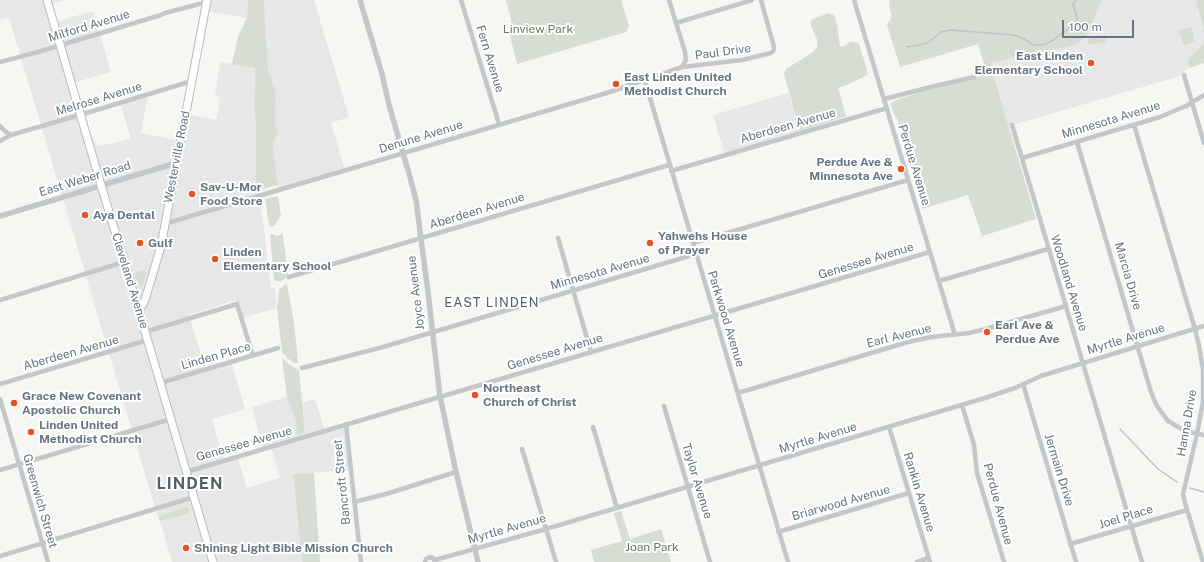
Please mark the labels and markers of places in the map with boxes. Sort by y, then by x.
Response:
place label: East Linden Elementary School [974,49,1083,77]
marker: East Linden Elementary School [1086,58,1096,68]
place label: East Linden United Methodist Church [624,70,732,98]
marker: East Linden United Methodist Church [611,79,621,89]
place label: Perdue Ave & Minnesota Ave [809,155,893,183]
marker: Perdue Ave & Minnesota Ave [896,164,906,174]
place label: Sav-U-Mor Food Store [200,180,263,208]
marker: Sav-U-Mor Food Store [187,189,197,199]
place label: Aya Dental [93,208,155,222]
marker: Aya Dental [80,210,90,220]
place label: Yahwehs House of Prayer [658,229,747,257]
place label: Gulf [148,236,173,250]
marker: Gulf [135,238,145,248]
marker: Yahwehs House of Prayer [645,238,655,248]
place label: Linden Elementary School [223,245,332,273]
marker: Linden Elementary School [210,254,220,264]
place label: Earl Ave & Perdue Ave [995,318,1059,346]
marker: Earl Ave & Perdue Ave [982,327,992,337]
place label: Northeast Church of Christ [483,381,577,409]
place label: Grace New Covenant Apostolic Church [22,389,141,417]
marker: Northeast Church of Christ [470,390,480,400]
marker: Grace New Covenant Apostolic Church [9,398,19,408]
place label: Linden United Methodist Church [39,418,142,446]
marker: Linden United Methodist Church [26,427,36,437]
place label: Shining Light Bible Mission Church [194,541,393,555]
marker: Shining Light Bible Mission Church [181,543,191,553]

